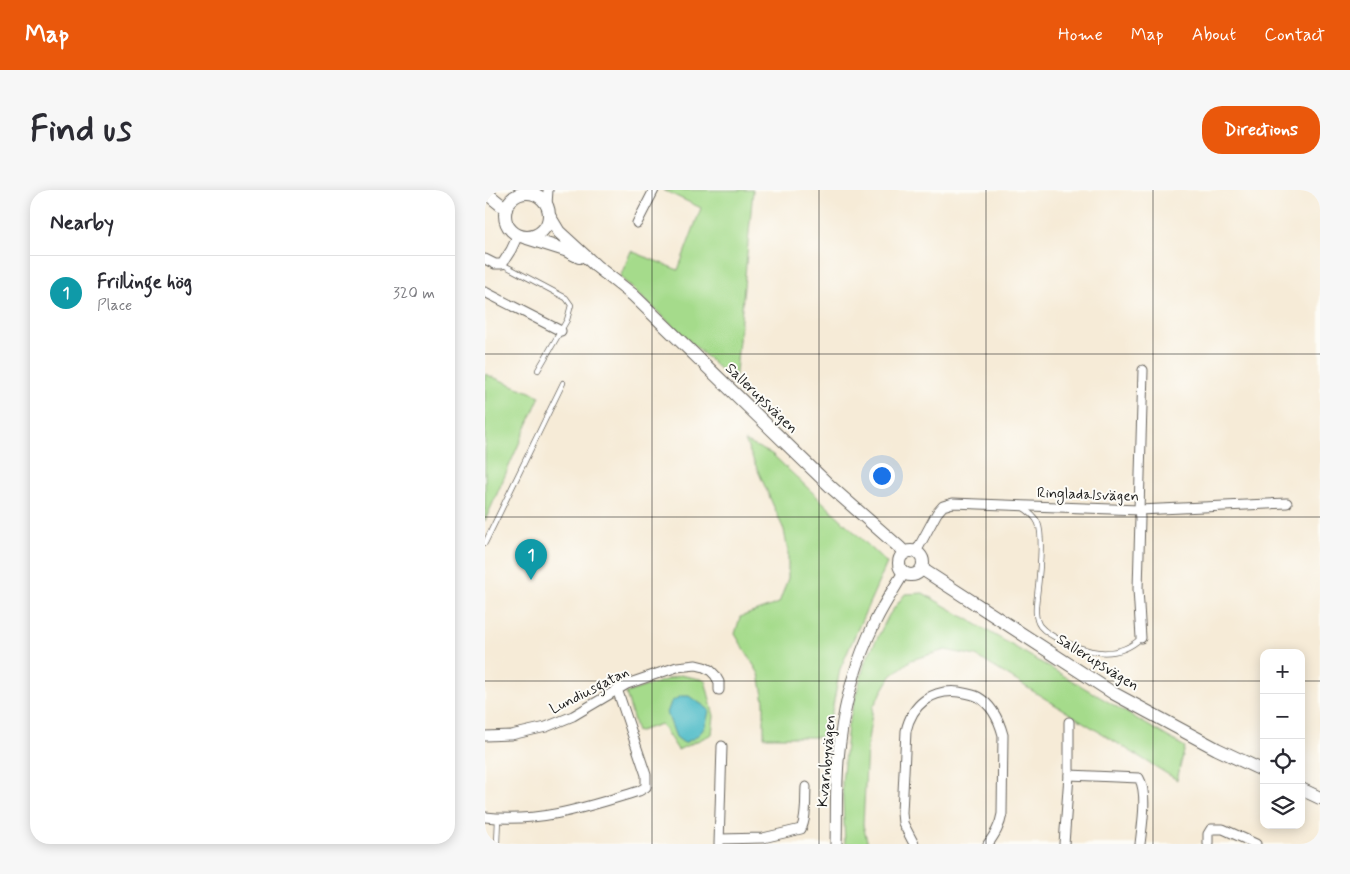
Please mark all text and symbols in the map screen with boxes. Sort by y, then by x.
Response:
text: Map [25,20,69,51]
text: Home [1058,23,1103,47]
text: Map [1131,23,1164,47]
text: About [1192,23,1236,47]
text: Contact [1264,23,1325,47]
button: Directions [1202,106,1320,154]
text: Find us [30,107,132,153]
text: Nearby [50,209,114,237]
text: Frillinge hög [97,270,192,295]
text: 1 [62,283,70,304]
text: 320 m [393,283,435,304]
text: Place [97,295,132,316]
street label: Sallerupsvägen [721,359,802,438]
your location [869,463,895,489]
street label: Ringladalsvägen [1036,483,1139,508]
pin: 1 [515,539,547,580]
street label: Sallerupsvägen [1052,630,1142,696]
map controls [1260,649,1305,829]
button: + [1260,649,1305,694]
street label: Lundiusgatan [546,662,633,720]
button: − [1260,694,1305,739]
street label: Kvarnbyvägen [813,714,841,808]
button: locate [1260,739,1305,784]
button: layers [1260,784,1305,829]

